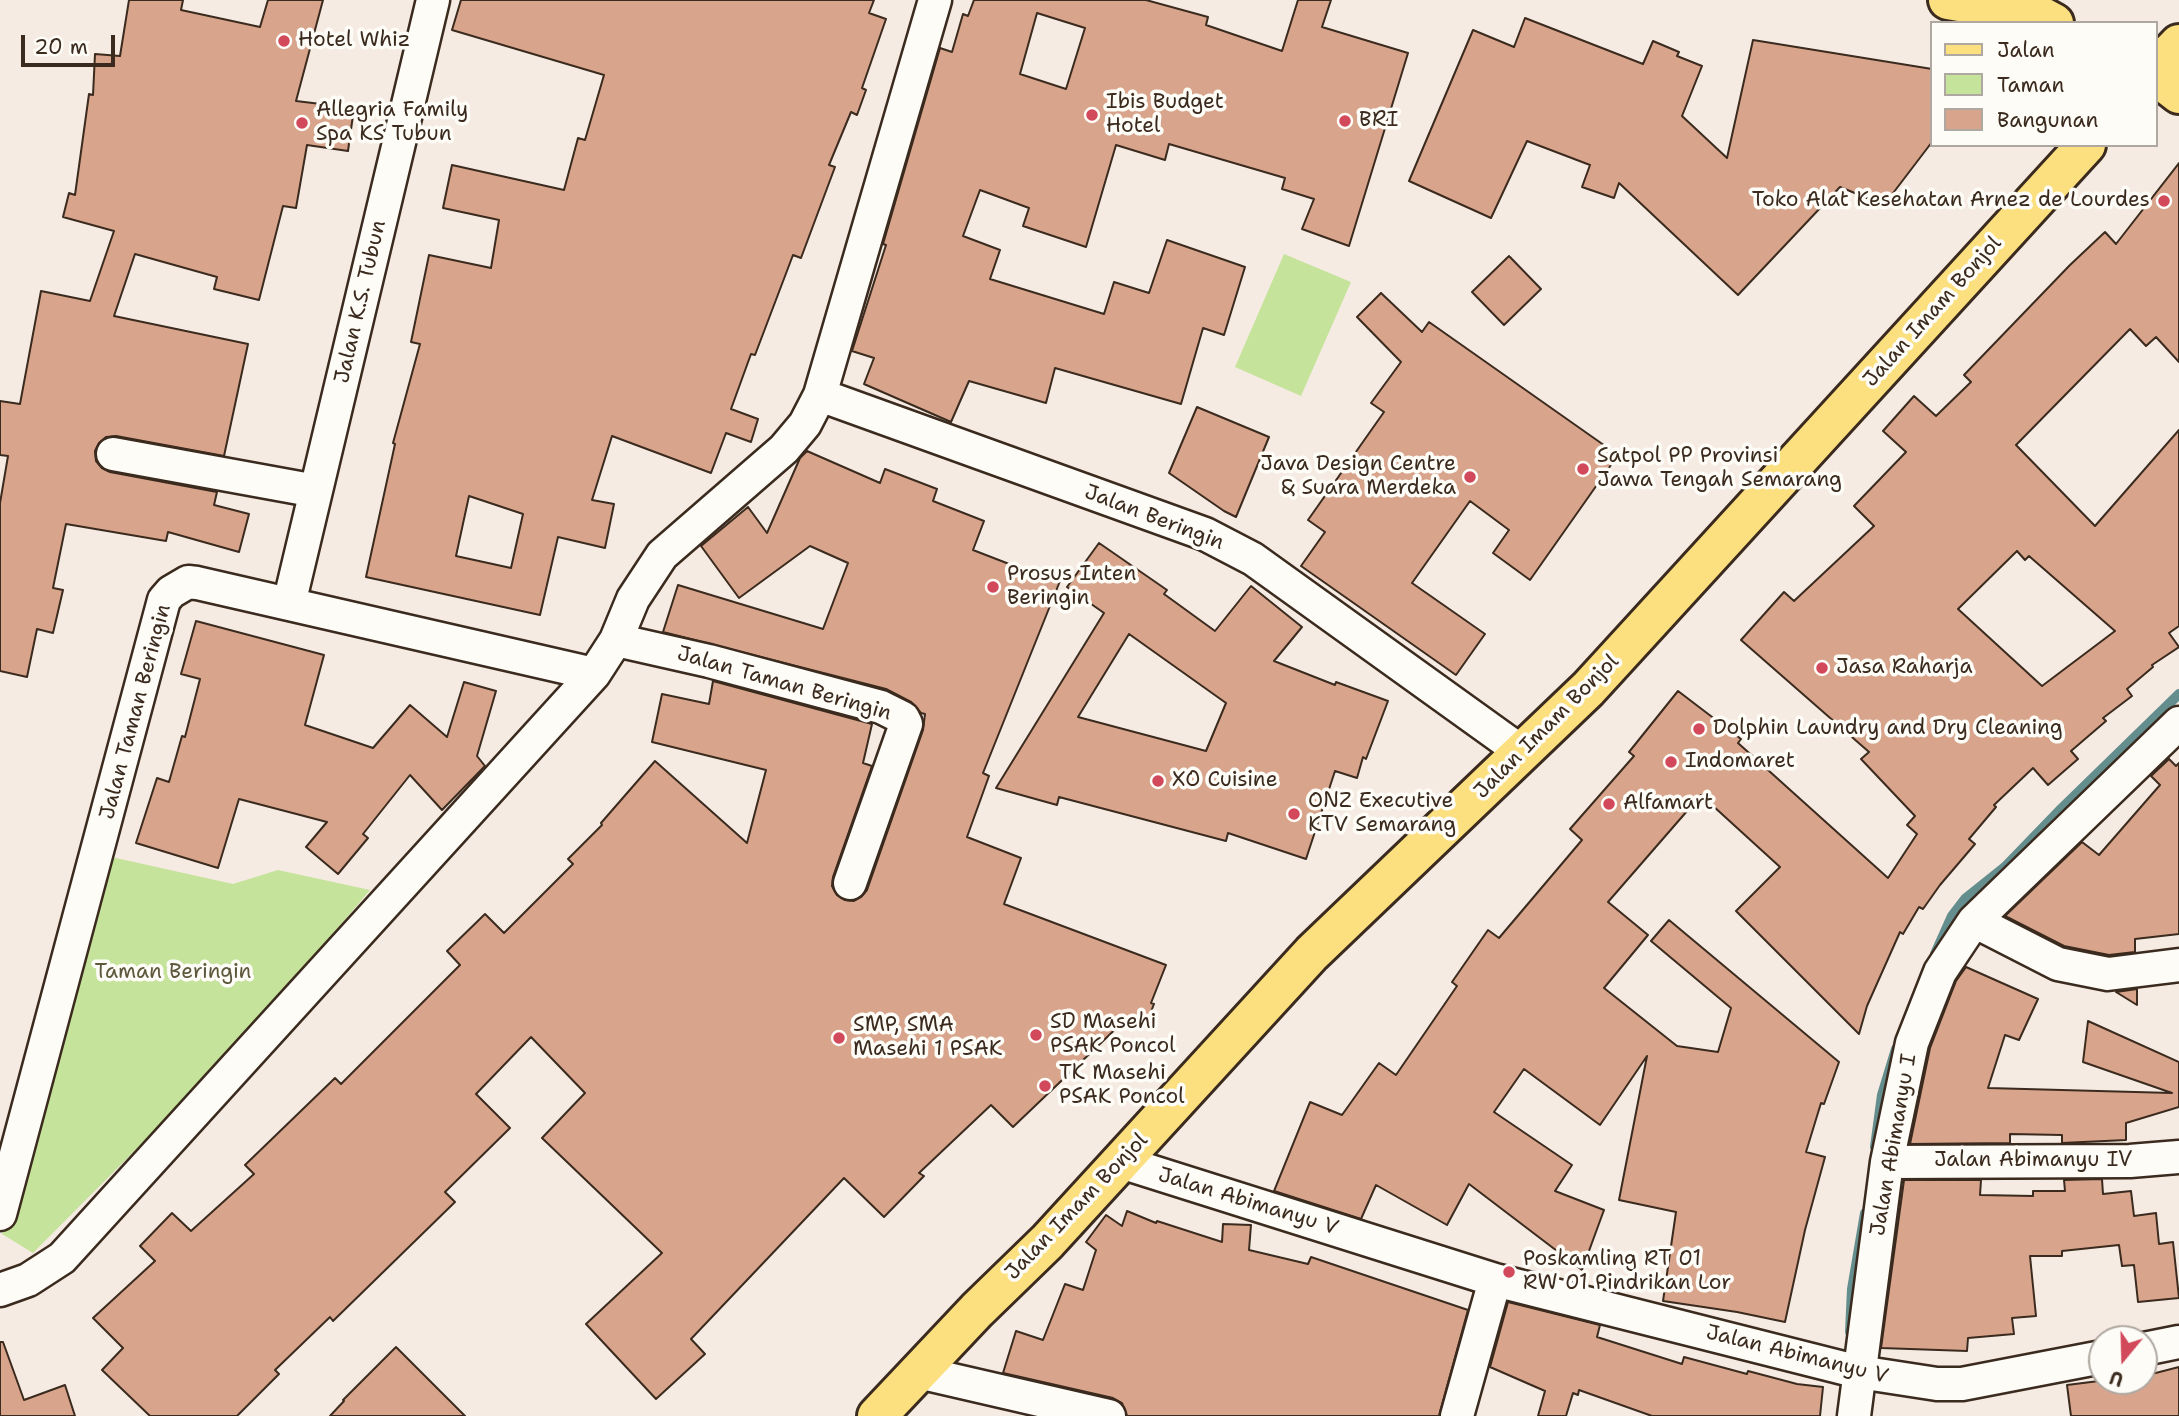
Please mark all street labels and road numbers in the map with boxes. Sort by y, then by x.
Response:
street label: Jalan K.S. Tubun [330,218,392,386]
street label: Jalan Imam Bonjol [1859,231,2007,393]
street label: Jalan Beringin [1081,480,1227,556]
street label: Jalan Taman Beringin [95,602,177,822]
street label: Jalan Taman Beringin [674,641,894,727]
street label: Jalan Imam Bonjol [1469,649,1625,805]
street label: Jalan Abimanyu I [1866,1052,1922,1238]
street label: Jalan Imam Bonjol [1000,1128,1154,1286]
street label: Jalan Abimanyu IV [1934,1148,2132,1174]
street label: Jalan Abimanyu V [1155,1163,1341,1241]
street label: Jalan Abimanyu V [1703,1320,1891,1390]

